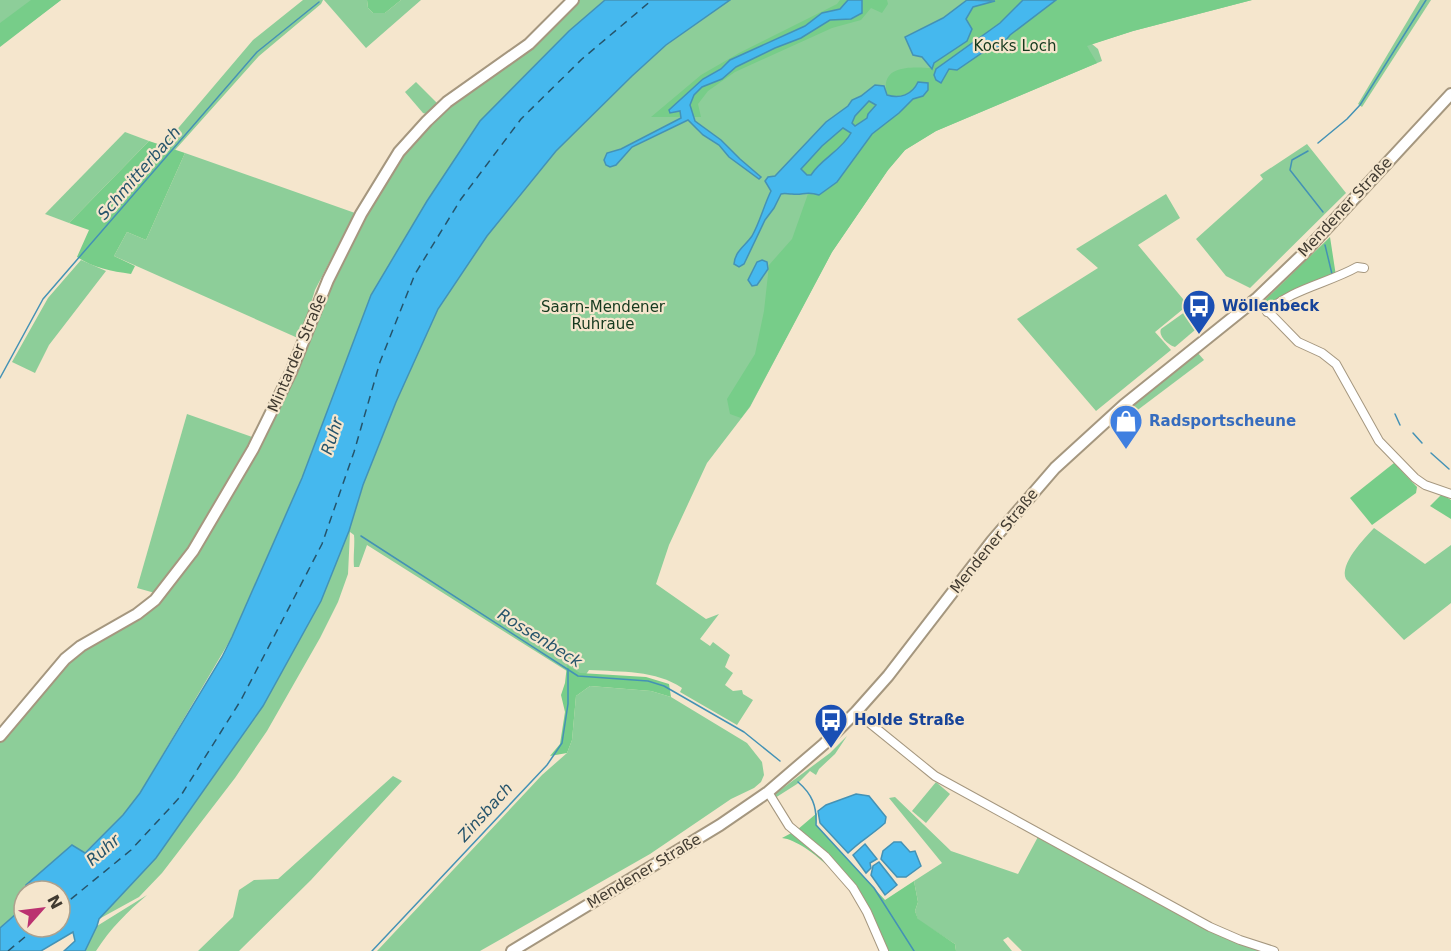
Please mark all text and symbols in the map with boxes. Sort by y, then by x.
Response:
park label: Kocks Loch [974,37,1056,55]
water label: Schmitterbach [93,123,185,223]
street label: Mendener Straße [1294,153,1396,261]
bus stop icon: Wöllenbeck [1181,288,1217,335]
street label: Mintarder Straße [264,291,330,415]
place label: Wöllenbeck [1222,297,1320,315]
park label: Saarn-Mendener Ruhraue [541,298,666,333]
shop icon: Radsportscheune [1108,403,1144,450]
place label: Radsportscheune [1149,412,1296,430]
water label: Ruhr [317,414,347,457]
street label: Mendener Straße [946,485,1042,597]
water label: Rossenbeck [494,605,586,672]
bus stop icon: Holde Straße [813,702,849,749]
place label: Holde Straße [854,711,965,729]
water label: Zinsbach [453,779,516,846]
water label: Ruhr [82,829,125,870]
street label: Mendener Straße [584,830,704,912]
north arrow [12,879,72,939]
text: N [43,892,66,913]

